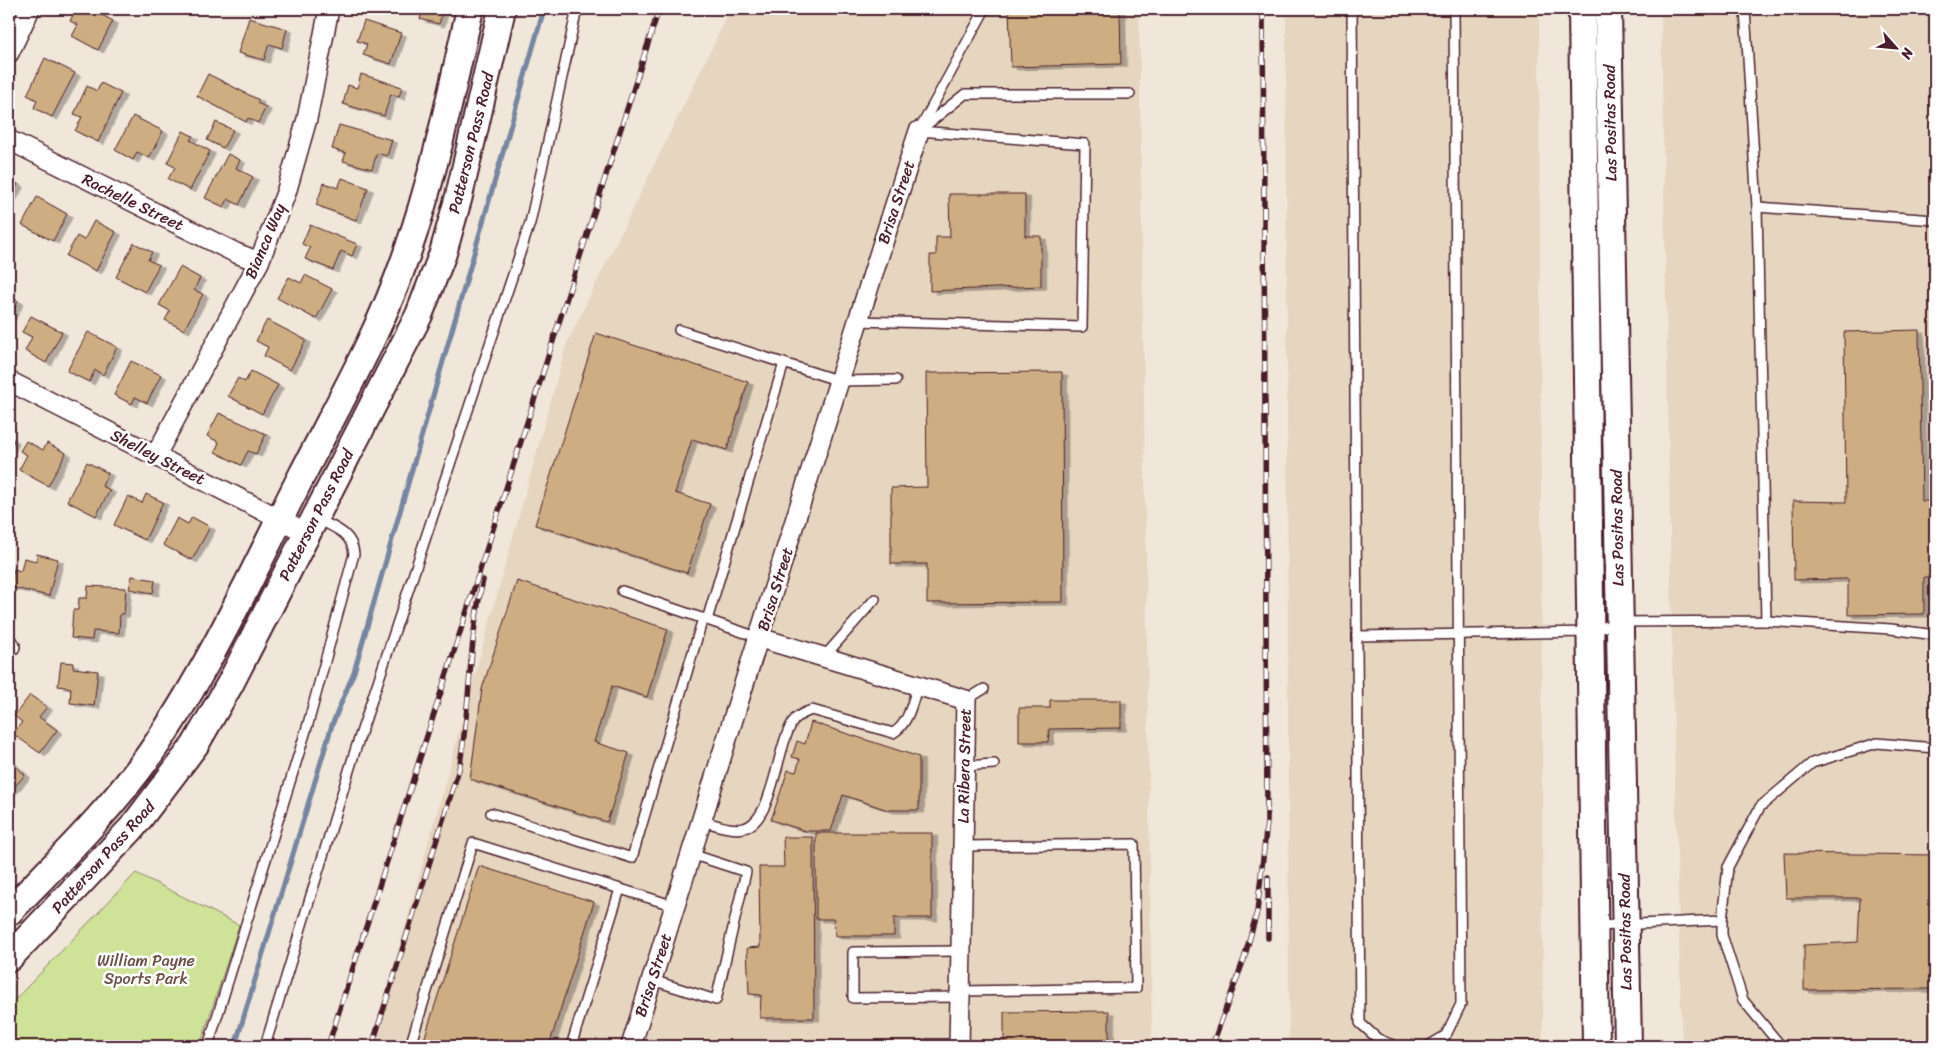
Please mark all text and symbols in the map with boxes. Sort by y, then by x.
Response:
north arrow [1872,22,1922,72]
text: N [1894,43,1921,64]
street label: Las Positas Road [1594,63,1626,182]
street label: Patterson Pass Road [439,68,503,217]
street label: Brisa Street [869,156,923,248]
street label: Rachelle Street [77,165,189,239]
street label: Bianca Way [236,198,294,283]
street label: Shelley Street [106,421,210,493]
street label: Patterson Pass Road [270,443,362,586]
street label: Las Positas Road [1601,468,1633,587]
street label: Brisa Street [748,543,802,635]
street label: La Ribera Street [948,708,980,824]
street label: Patterson Pass Road [44,792,163,921]
street label: Las Positas Road [1609,872,1641,991]
street label: Brisa Street [626,929,680,1021]
park label: William Payne Sports Park [97,946,195,993]

